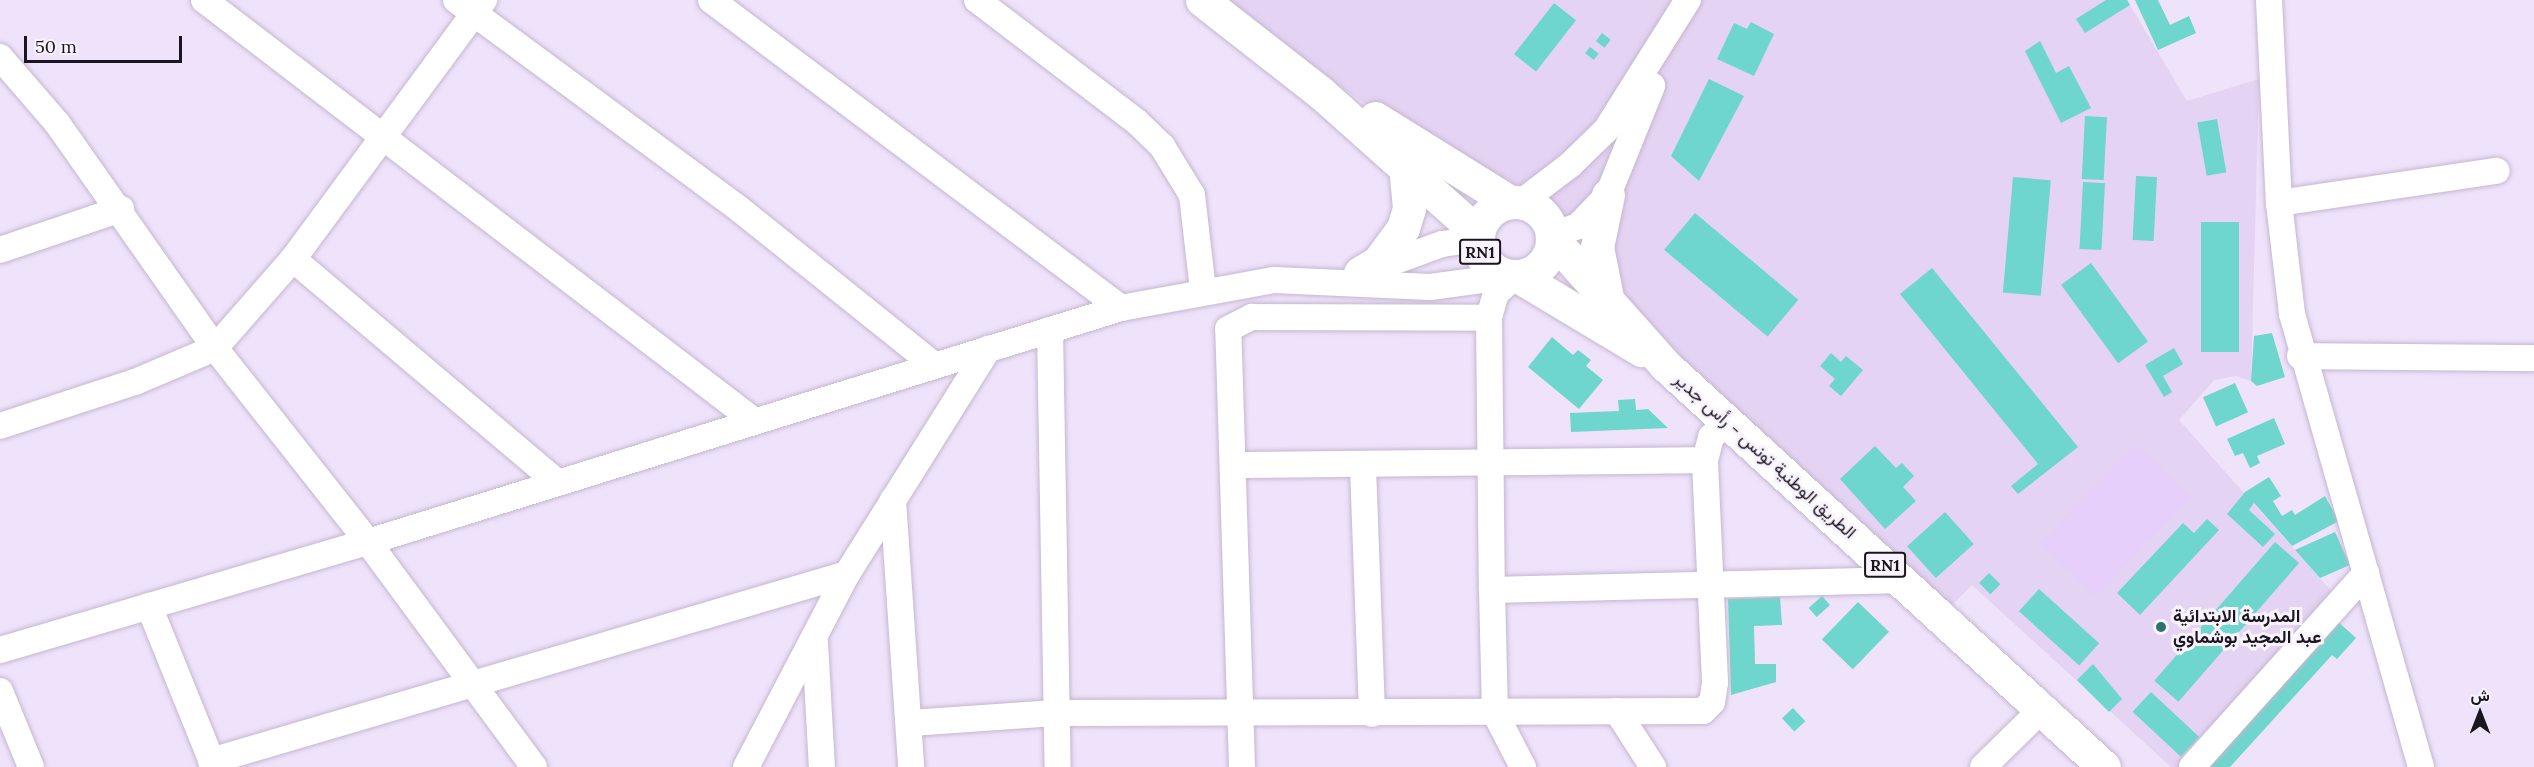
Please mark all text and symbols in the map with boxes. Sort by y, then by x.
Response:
scale bar [27,24,184,62]
text: 50 m [35,35,77,58]
road number: RN1 [1459,239,1501,265]
street label: الطريق الوطنية تونس - رأس جدير [1670,369,1860,543]
road number: RN1 [1864,552,1906,578]
place label: المدرسة الابتدائية عبد المجيد بوشماوي [2173,606,2322,648]
marker: المدرسة الابتدائية عبد المجيد بوشماوي [2154,620,2168,634]
north arrow [2450,683,2510,743]
text: ش [2470,685,2490,705]

